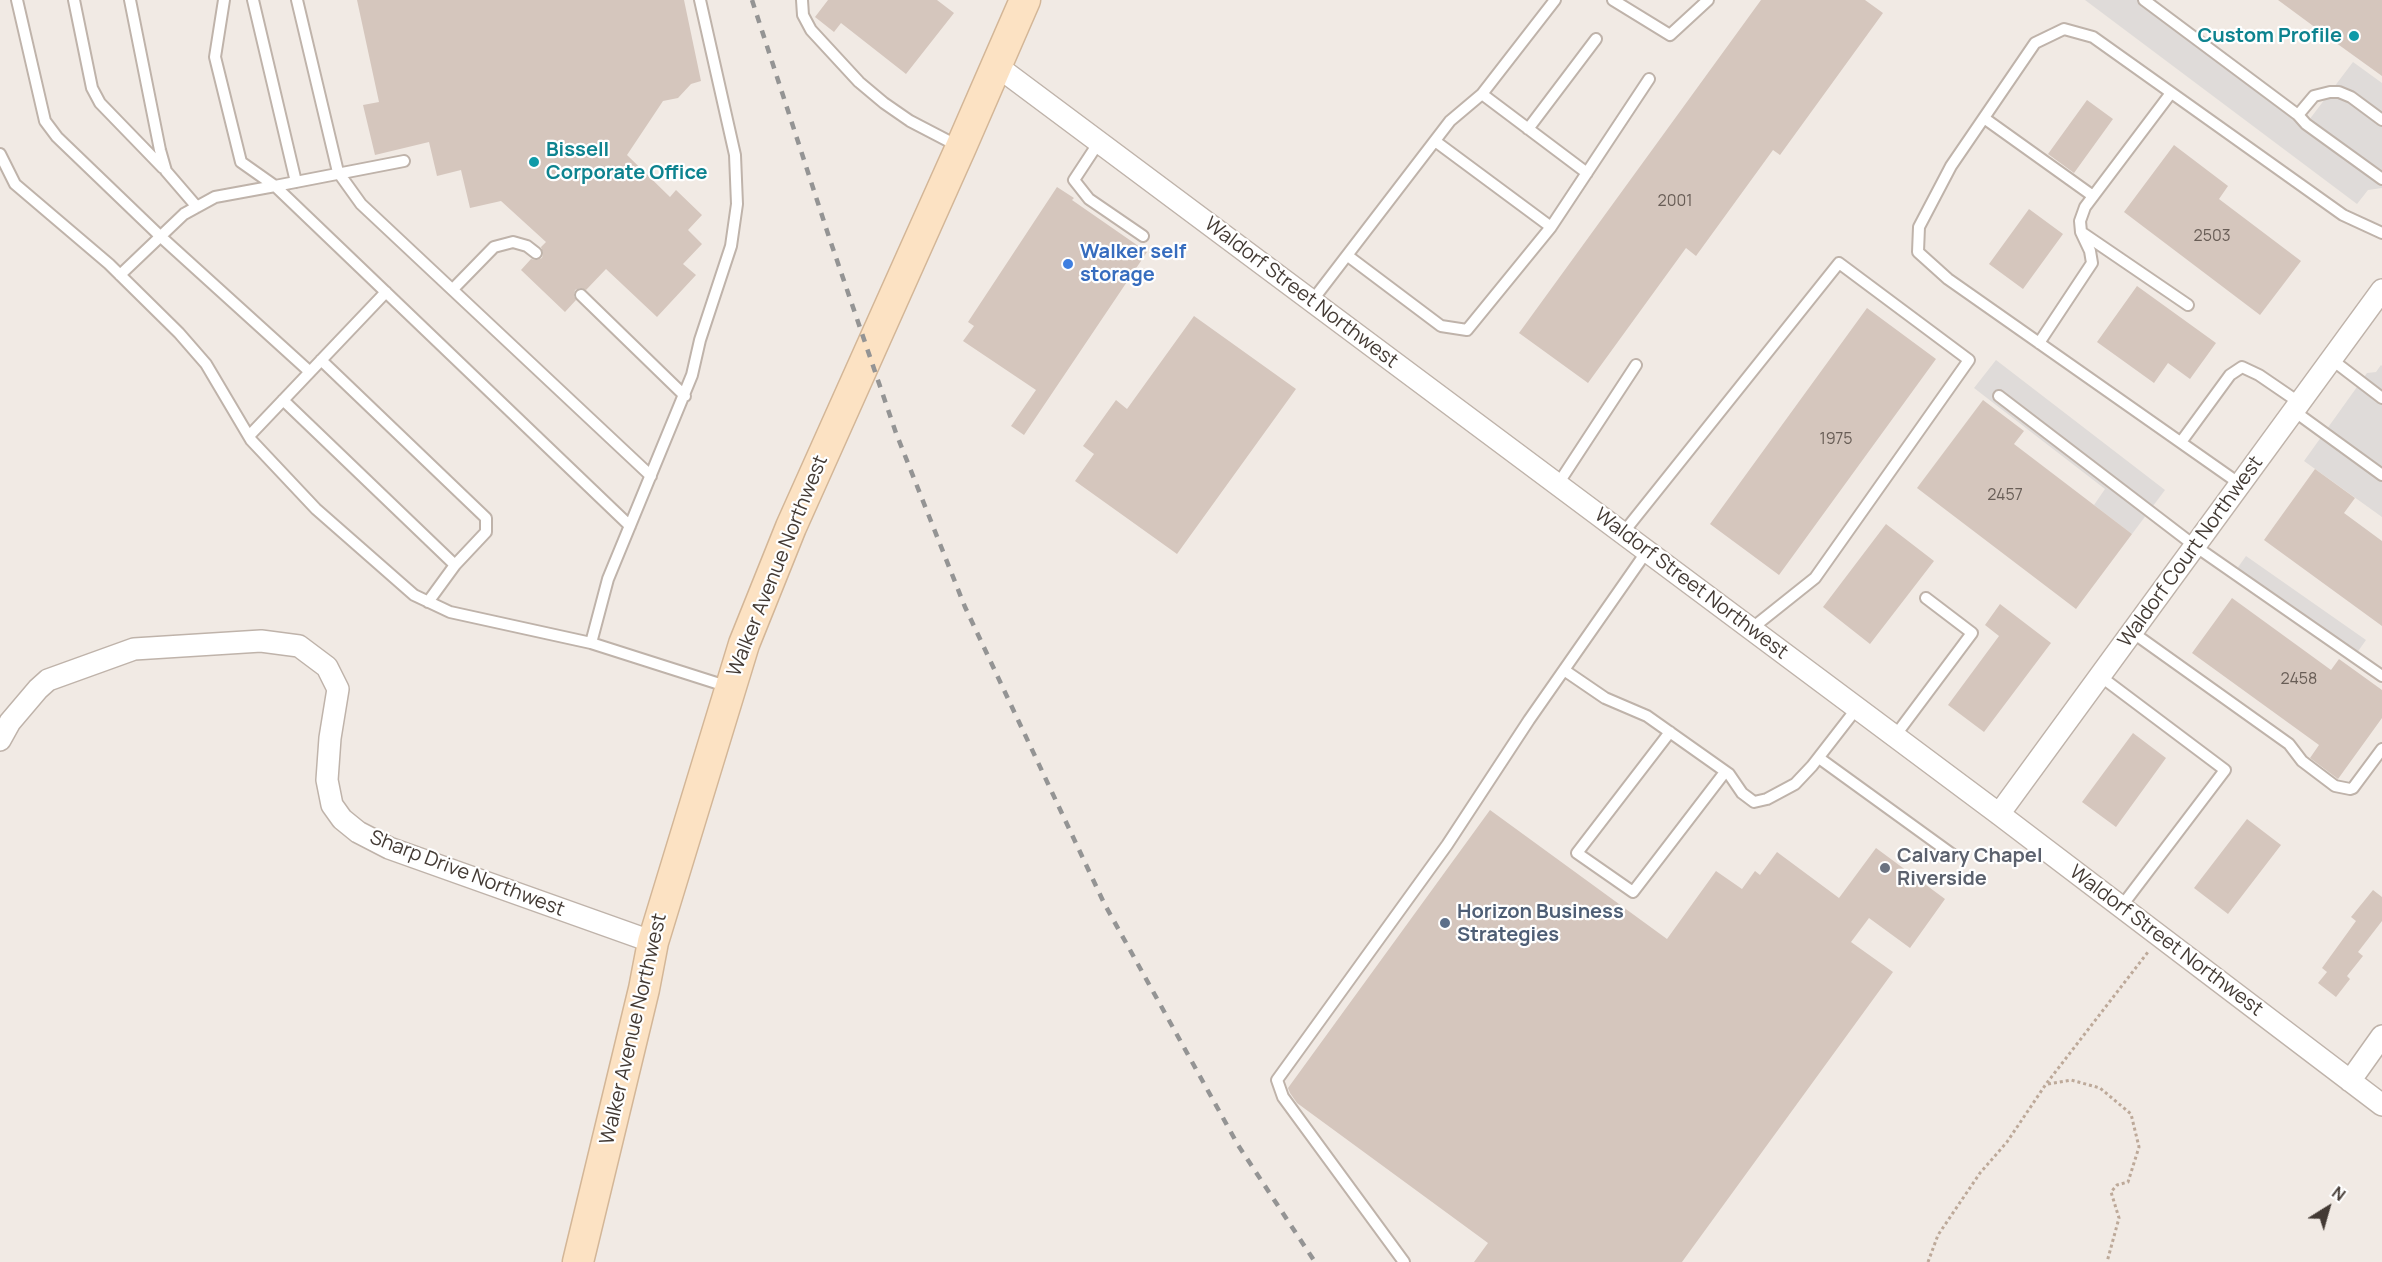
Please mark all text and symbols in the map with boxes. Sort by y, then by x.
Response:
place label: Custom Profile [2197,24,2342,48]
marker: Custom Profile [2347,29,2361,43]
place label: Bissell Corporate Office [546,138,708,185]
marker: Bissell Corporate Office [527,155,541,169]
house number: 2001 [1658,192,1692,212]
street label: Waldorf Street Northwest [1200,212,1402,374]
house number: 2503 [2194,227,2230,247]
place label: Walker self storage [1080,240,1186,287]
marker: Walker self storage [1061,257,1075,271]
house number: 1975 [1819,430,1853,450]
street label: Walker Avenue Northwest [723,452,833,680]
street label: Waldorf Court Northwest [2114,452,2268,652]
house number: 2457 [1987,486,2023,506]
street label: Waldorf Street Northwest [1590,503,1792,665]
house number: 2458 [2281,670,2317,690]
street label: Sharp Drive Northwest [366,826,568,922]
place label: Calvary Chapel Riverside [1897,844,2042,891]
street label: Waldorf Street Northwest [2065,860,2267,1022]
marker: Calvary Chapel Riverside [1878,861,1892,875]
place label: Horizon Business Strategies [1457,900,1624,947]
street label: Walker Avenue Northwest [596,911,672,1147]
marker: Horizon Business Strategies [1438,916,1452,930]
north arrow [2298,1178,2358,1238]
text: N [2328,1181,2350,1206]

